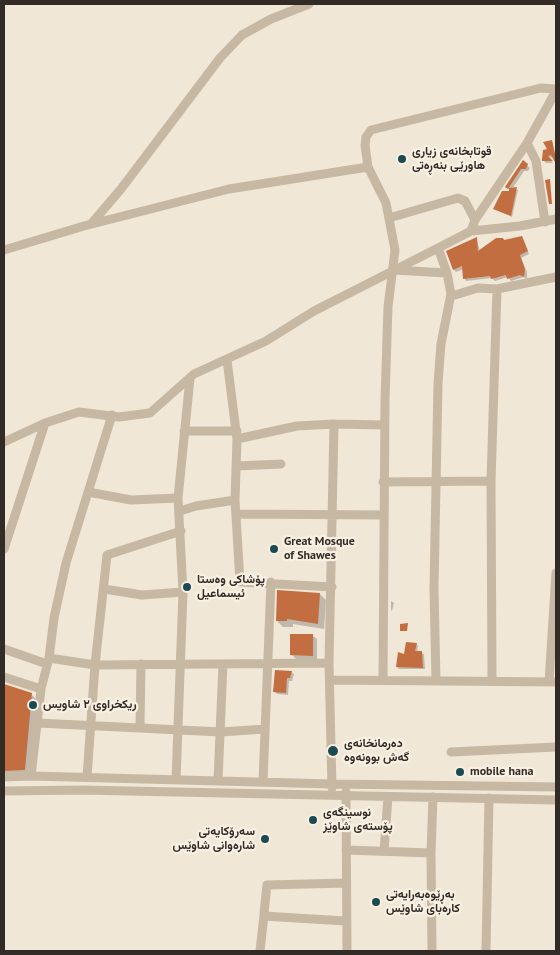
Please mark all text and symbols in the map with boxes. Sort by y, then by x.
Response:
place label: قوتابخانەی زیاری هاورێی بنەڕەتی [412,145,492,173]
marker: قوتابخانەی زیاری هاورێی بنەڕەتی [396,153,408,165]
place label: Great Mosque of Shawes [284,535,355,563]
marker: Great Mosque of Shawes [268,543,280,555]
place label: پۆشاکی وەستا ئیسماعیل [197,573,265,601]
marker: پۆشاکی وەستا ئیسماعیل [181,581,193,593]
place label: ريكخراوى ۲ شاويس [43,698,137,712]
marker: ريكخراوى ۲ شاويس [27,699,39,711]
place label: دەرمانخانەی گەش بوونەوە [344,737,409,765]
marker: دەرمانخانەی گەش بوونەوە [326,744,340,758]
place label: mobile hana [470,765,533,779]
marker: mobile hana [454,766,466,778]
place label: نوسینگەی پۆستەی شاوێز [323,806,393,834]
marker: نوسینگەی پۆستەی شاوێز [307,814,319,826]
place label: سەرۆکایەتی شارەوانی شاوێس [172,825,255,853]
marker: سەرۆکایەتی شارەوانی شاوێس [259,833,271,845]
place label: بەڕێوەبەرایەتی کارەبای شاوێس [386,888,460,916]
marker: بەڕێوەبەرایەتی کارەبای شاوێس [370,896,382,908]

